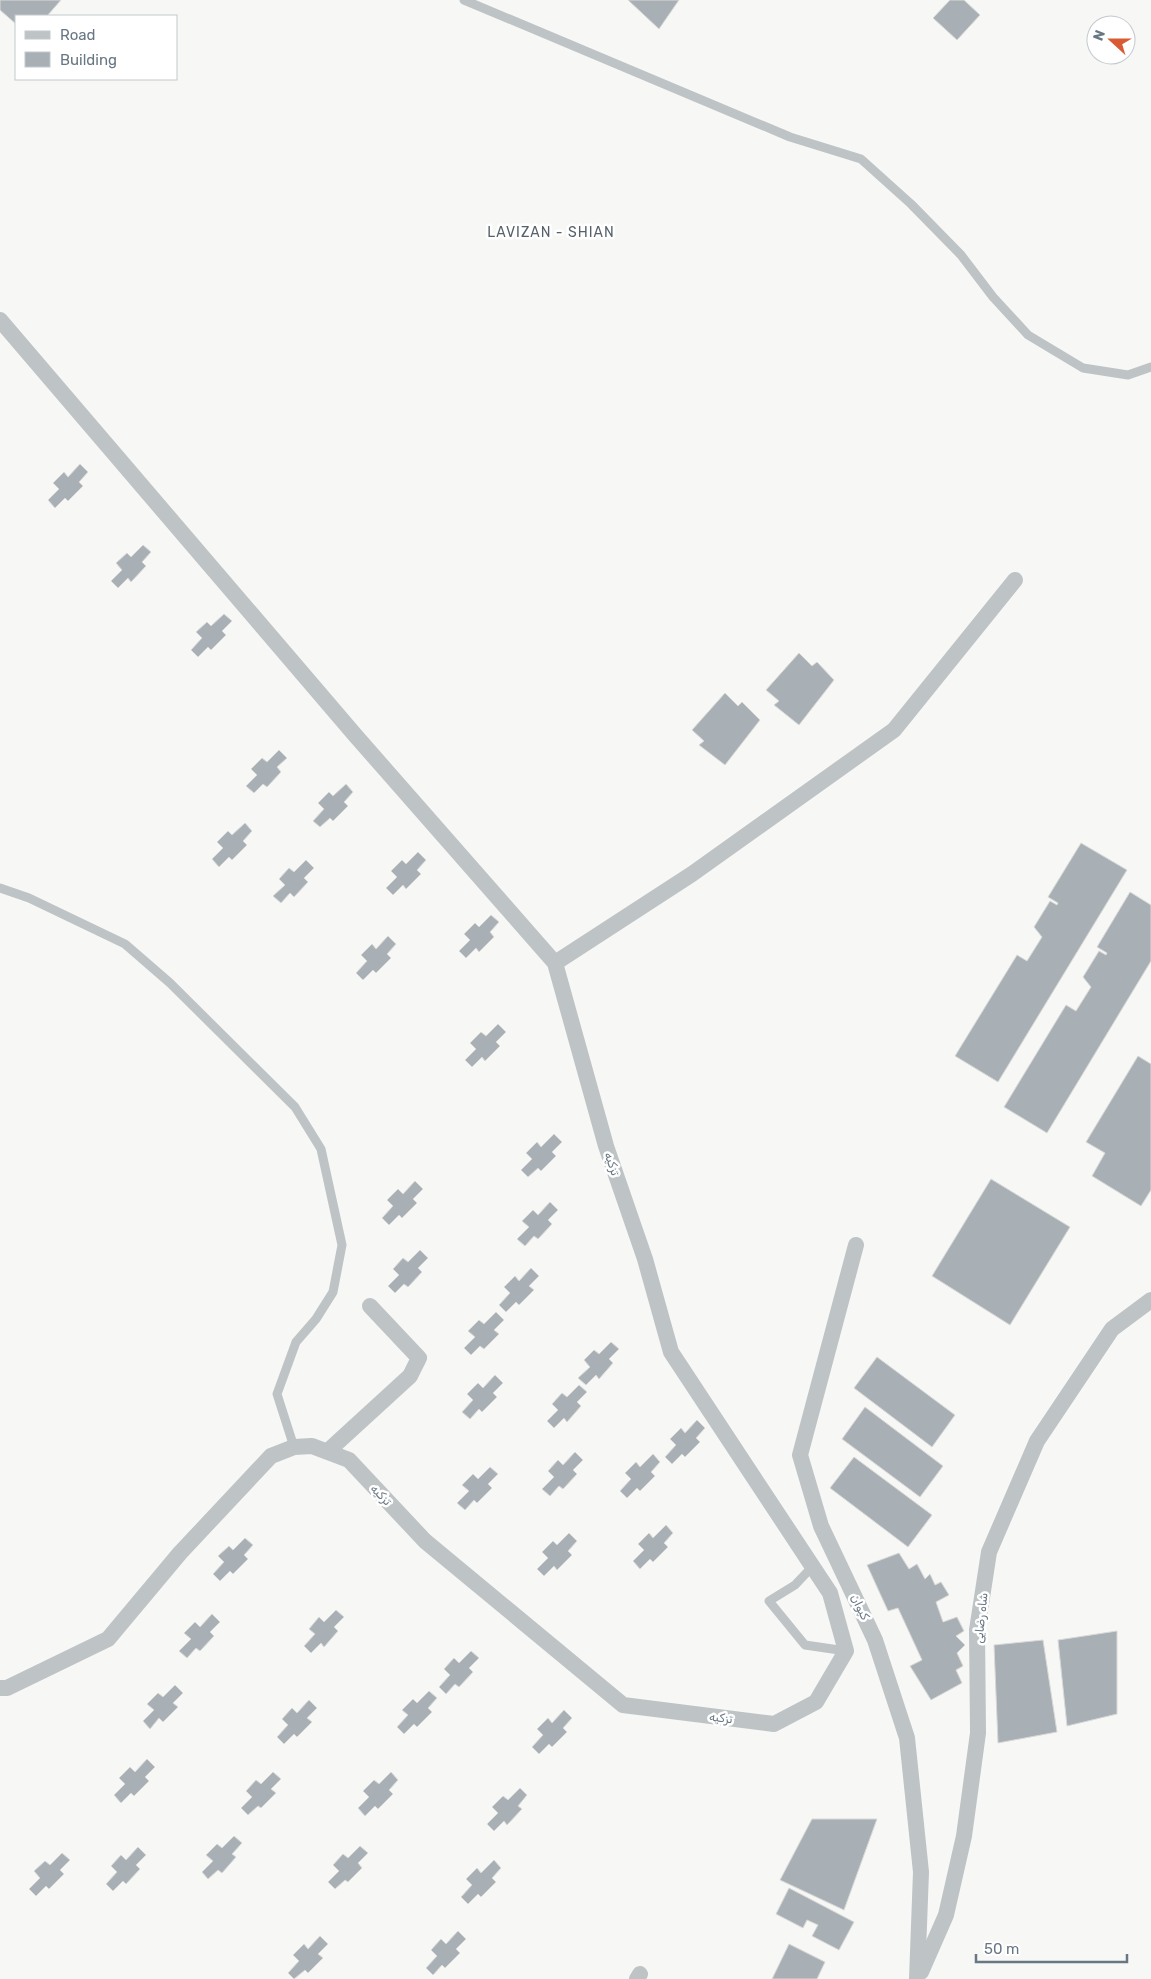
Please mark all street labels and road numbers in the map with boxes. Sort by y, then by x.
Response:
street label: تزکیه [601,1150,622,1178]
street label: تزکیه [367,1482,394,1509]
street label: کیوان [847,1592,872,1623]
street label: شاه رضایی [971,1592,992,1644]
street label: تزکیه [708,1710,734,1727]

